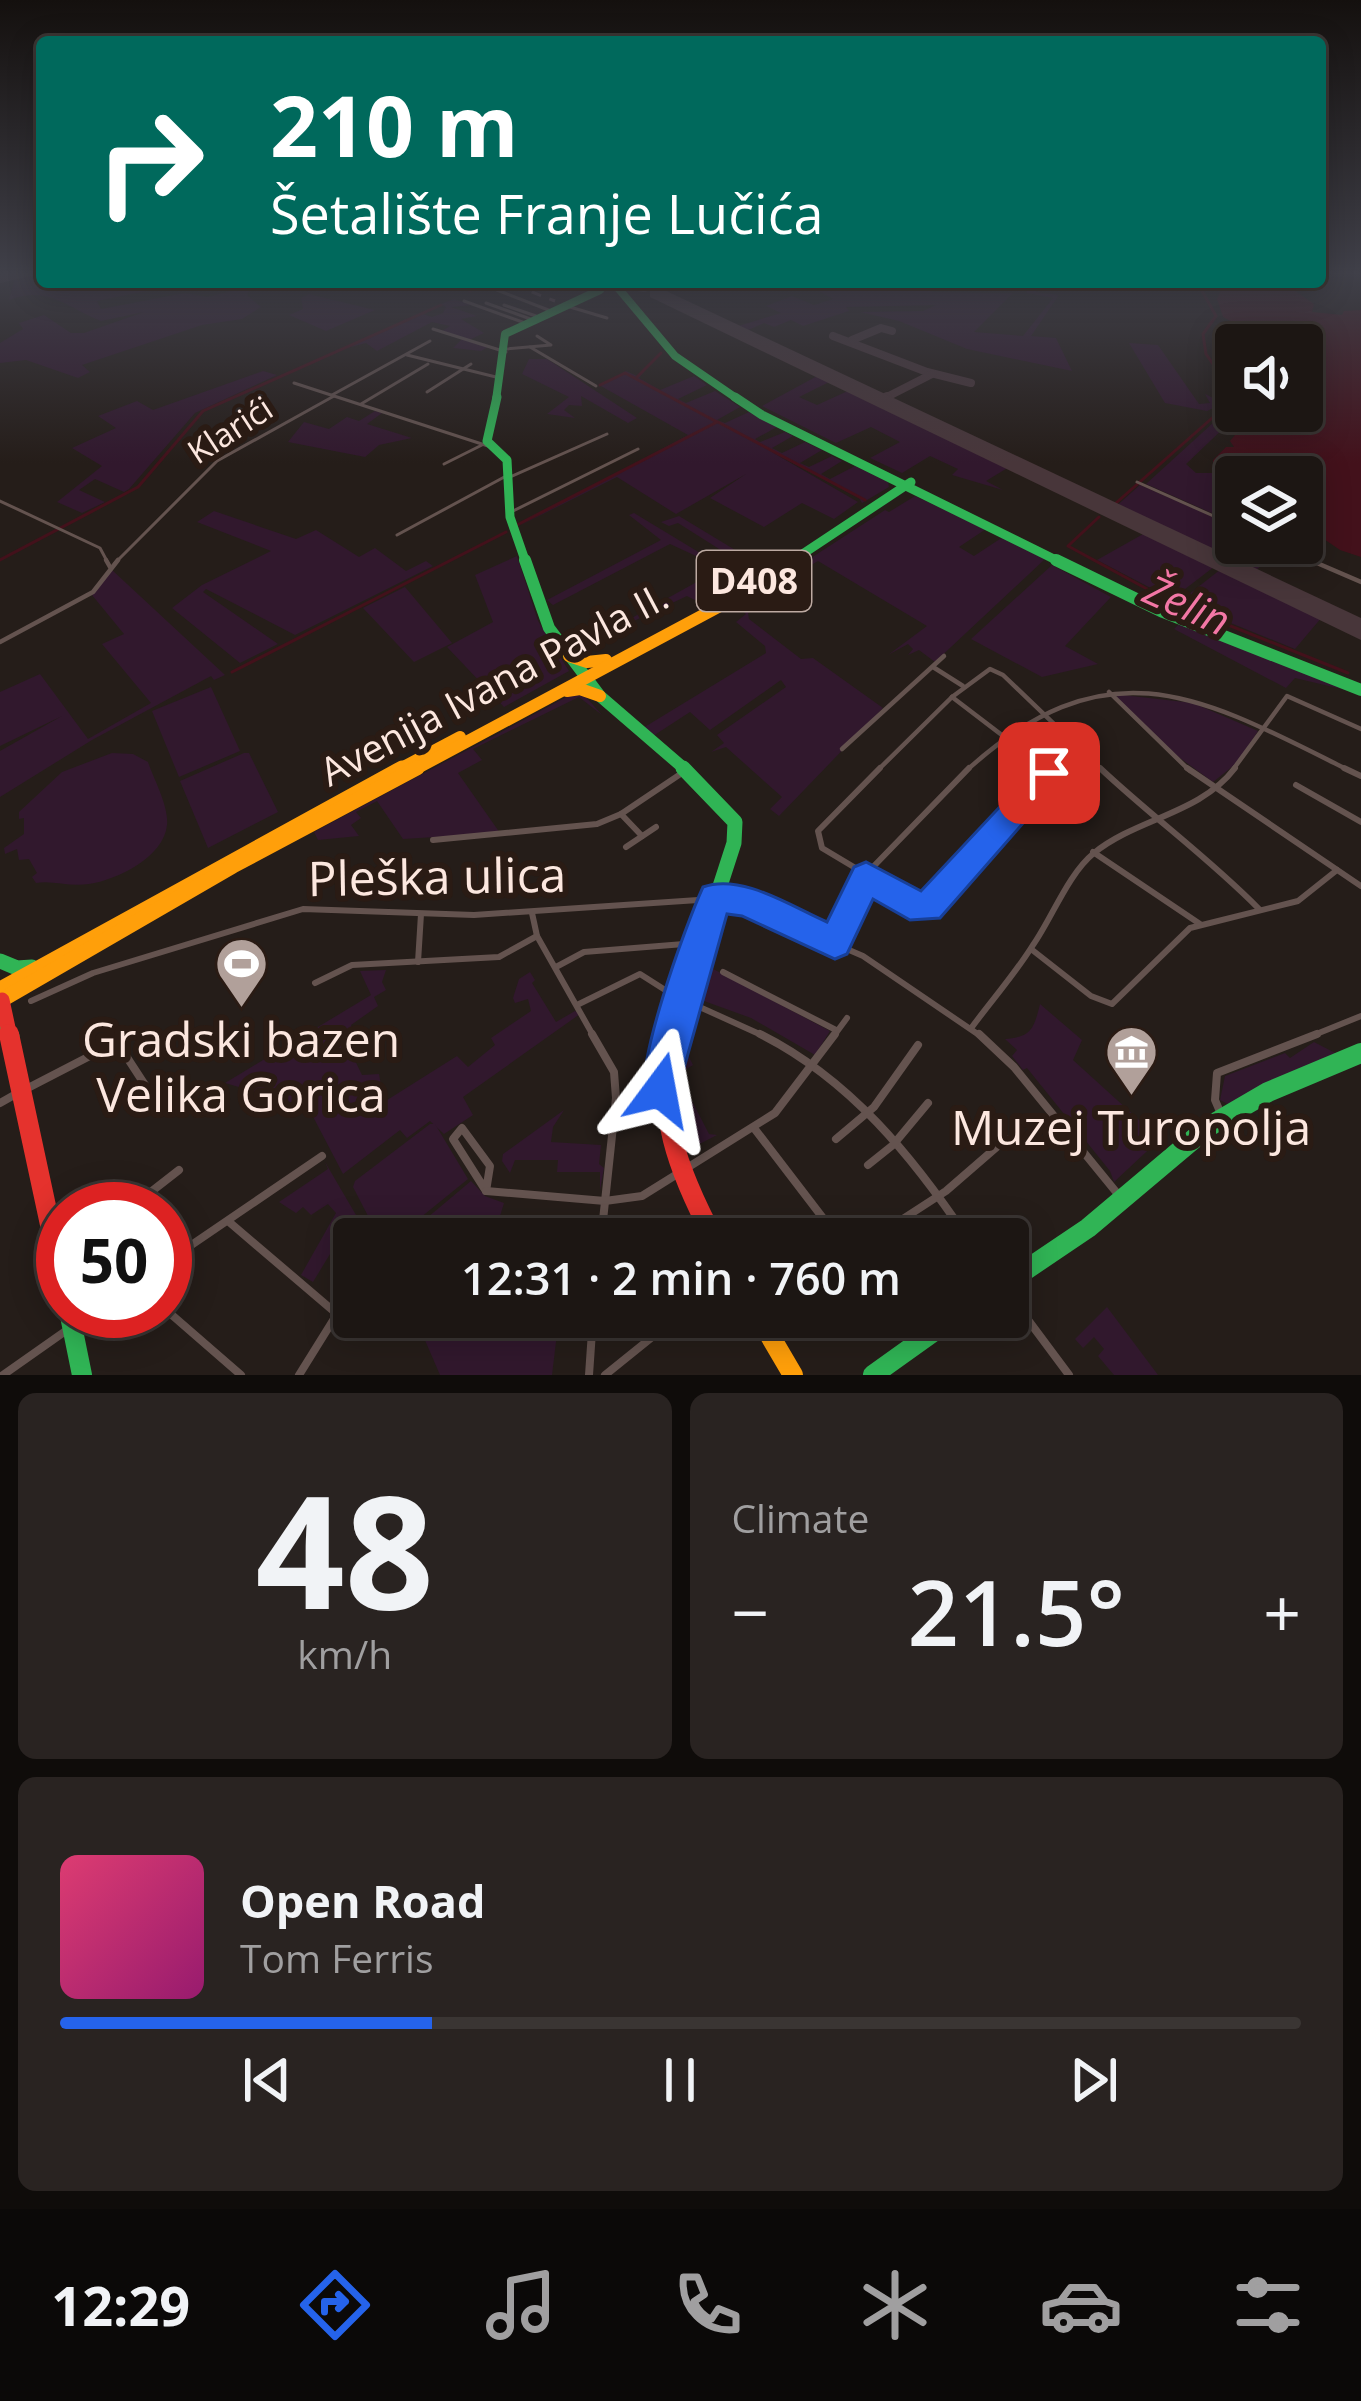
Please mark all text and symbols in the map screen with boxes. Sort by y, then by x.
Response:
text: 210 m [270,67,518,182]
icon: right [72,84,228,240]
text: Šetalište Franje Lučića [270,176,824,250]
map controls [1215,324,1323,564]
button: sound [1215,324,1323,432]
street label: Klarići [179,385,281,474]
button: layers [1215,456,1323,564]
road number: D408 [697,551,811,611]
water label: Želin [1135,559,1240,648]
street label: Avenija Ivana Pavla II. [310,568,677,797]
pin [998,722,1100,824]
icon: arrive [1016,740,1082,806]
street label: Pleška ulica [307,841,567,910]
sports icon: Gradski bazen Velika Gorica [213,936,269,1010]
place label: Gradski bazen Velika Gorica [82,1006,400,1126]
museum icon: Muzej Turopolja [1103,1024,1159,1098]
position arrow [597,1027,723,1153]
place label: Muzej Turopolja [951,1094,1311,1159]
speed limit sign: 50 [36,1182,192,1338]
text: 12:31 · 2 min · 760 m [461,1247,901,1308]
text: 48 [256,1442,434,1655]
text: Climate [732,1491,869,1544]
text: 21.5° [907,1550,1125,1672]
text: − [732,1566,769,1656]
text: + [1263,1566,1301,1656]
text: km/h [297,1627,392,1680]
text: Open Road [240,1870,485,1931]
text: Tom Ferris [240,1931,434,1984]
icon: previous [234,2047,300,2113]
icon: pause [647,2047,713,2113]
icon: next [1061,2047,1127,2113]
icon: directions [293,2263,377,2347]
icon: music [479,2263,563,2347]
icon: phone [666,2263,750,2347]
icon: climate [853,2263,937,2347]
icon: car [1039,2263,1123,2347]
icon: filters [1226,2263,1310,2347]
text: 12:29 [51,2268,190,2342]

